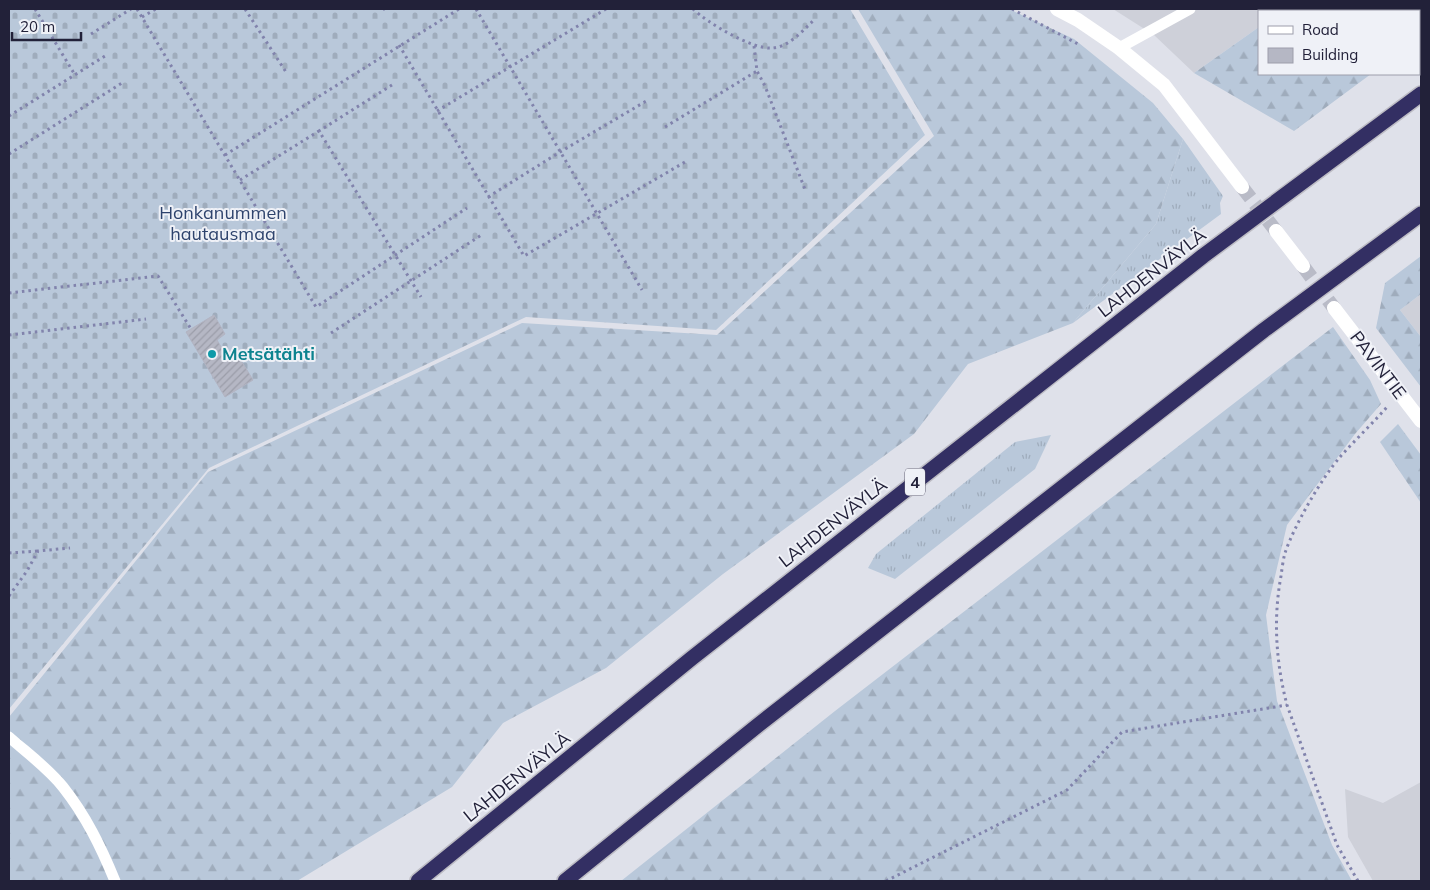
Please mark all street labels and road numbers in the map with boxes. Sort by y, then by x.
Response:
street label: LAHDENVÄYLÄ [1093,223,1211,322]
street label: PAVINTIE [1345,326,1411,403]
road number: 4 [905,468,925,496]
street label: LAHDENVÄYLÄ [774,473,892,572]
street label: LAHDENVÄYLÄ [458,726,575,827]

